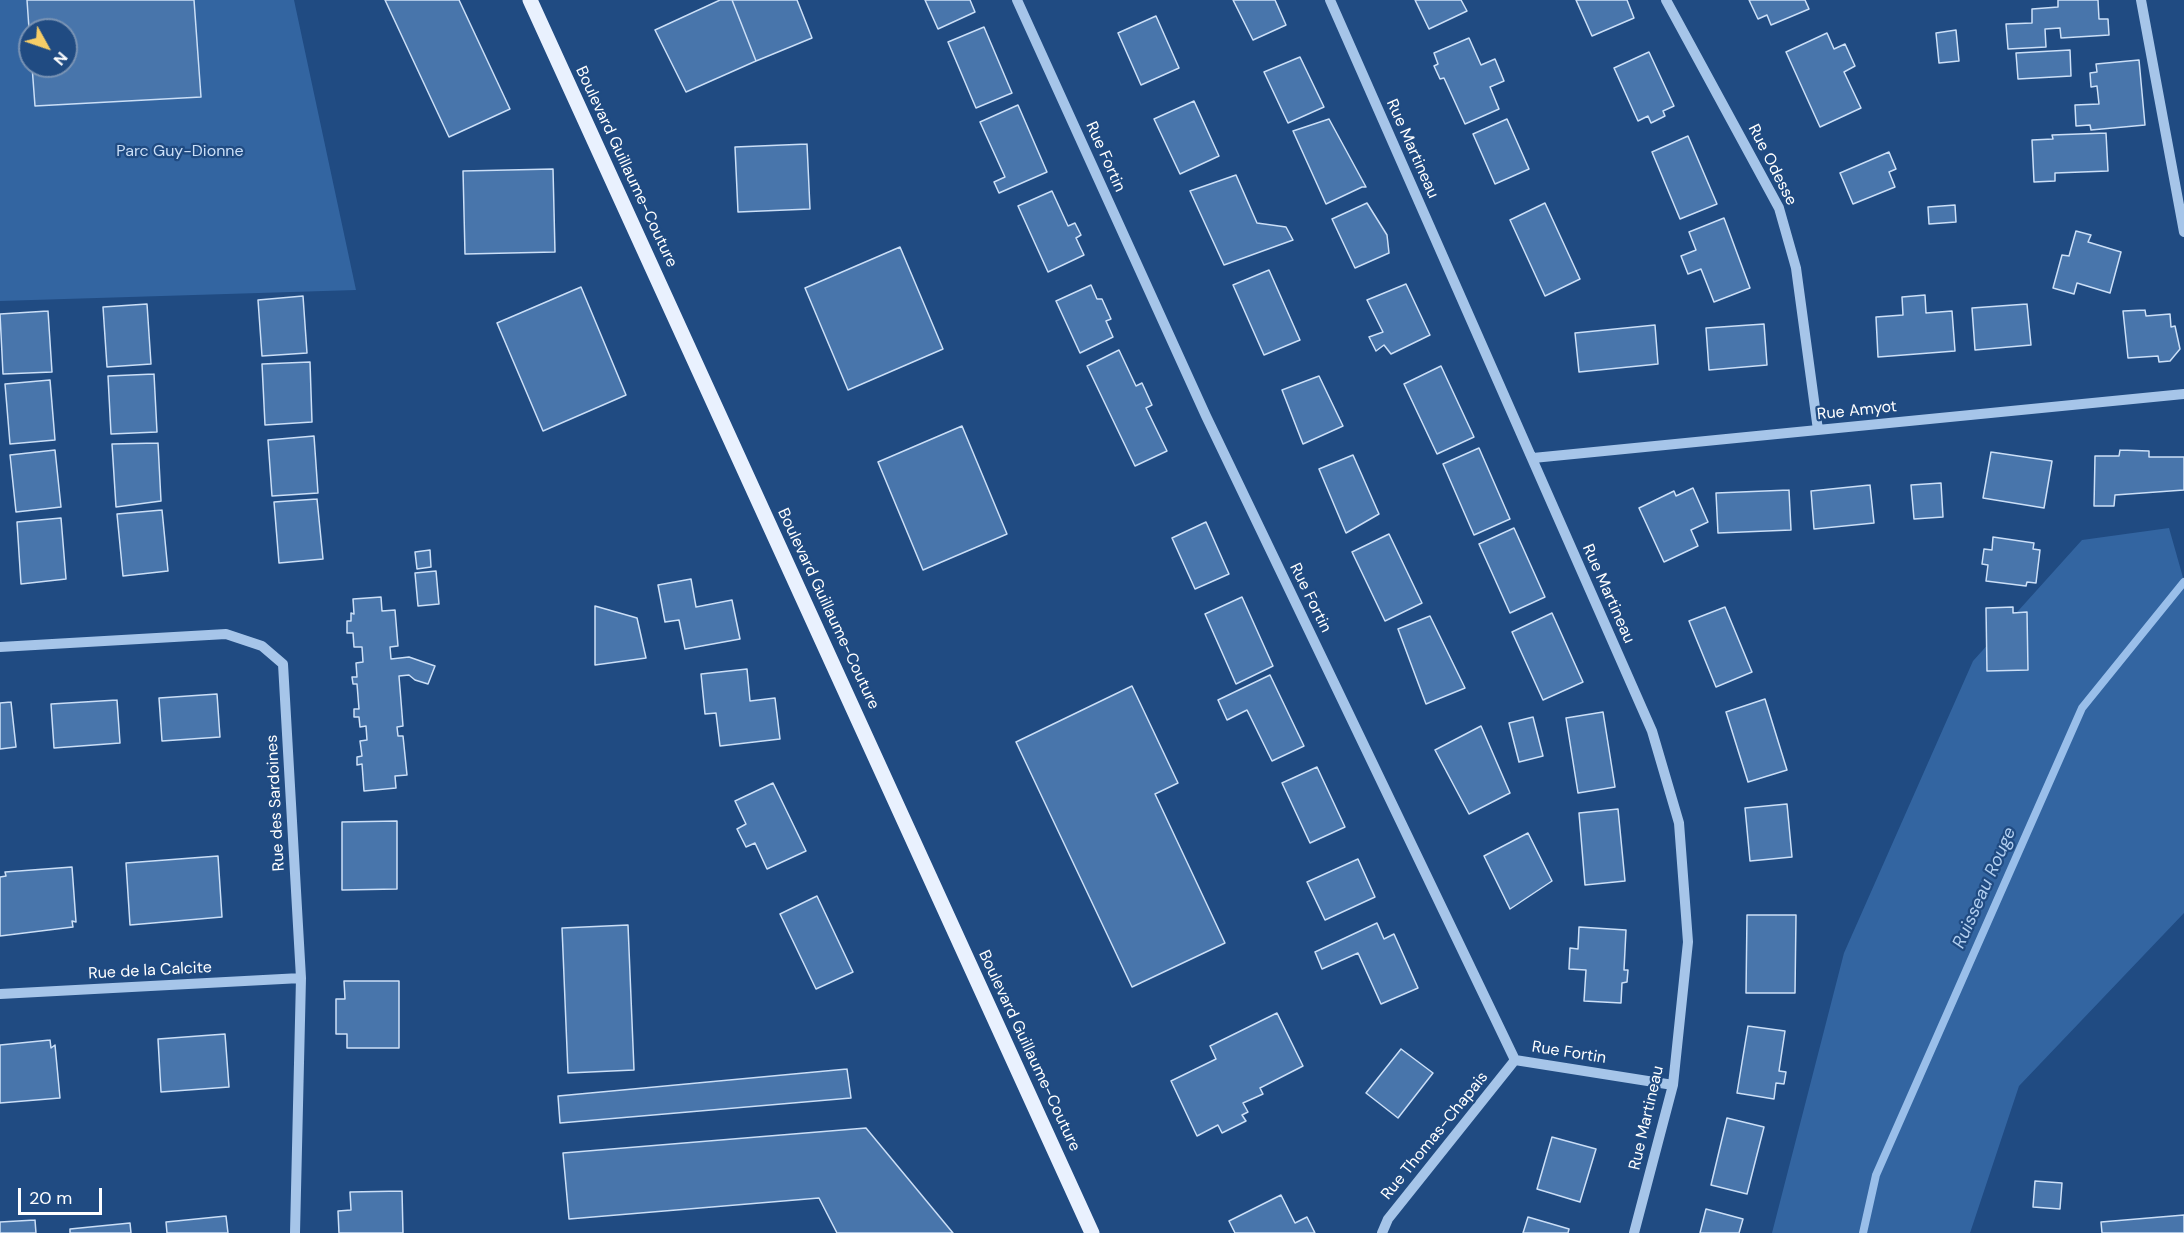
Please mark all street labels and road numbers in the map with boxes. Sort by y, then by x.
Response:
street label: Boulevard Guillaume-Couture [571,63,681,271]
street label: Rue Martineau [1382,97,1442,201]
street label: Rue Fortin [1081,119,1129,195]
street label: Rue Odesse [1743,121,1801,209]
street label: Rue Amyot [1816,397,1898,425]
street label: Boulevard Guillaume-Couture [773,505,883,713]
street label: Rue Martineau [1578,542,1638,646]
street label: Rue Fortin [1285,560,1335,636]
street label: Rue des Sardoines [263,734,289,872]
street label: Boulevard Guillaume-Couture [974,947,1084,1155]
street label: Rue de la Calcite [88,958,212,984]
street label: Rue Fortin [1530,1038,1608,1068]
street label: Rue Martineau [1626,1064,1668,1172]
street label: Rue Thomas-Chapais [1377,1068,1493,1204]

